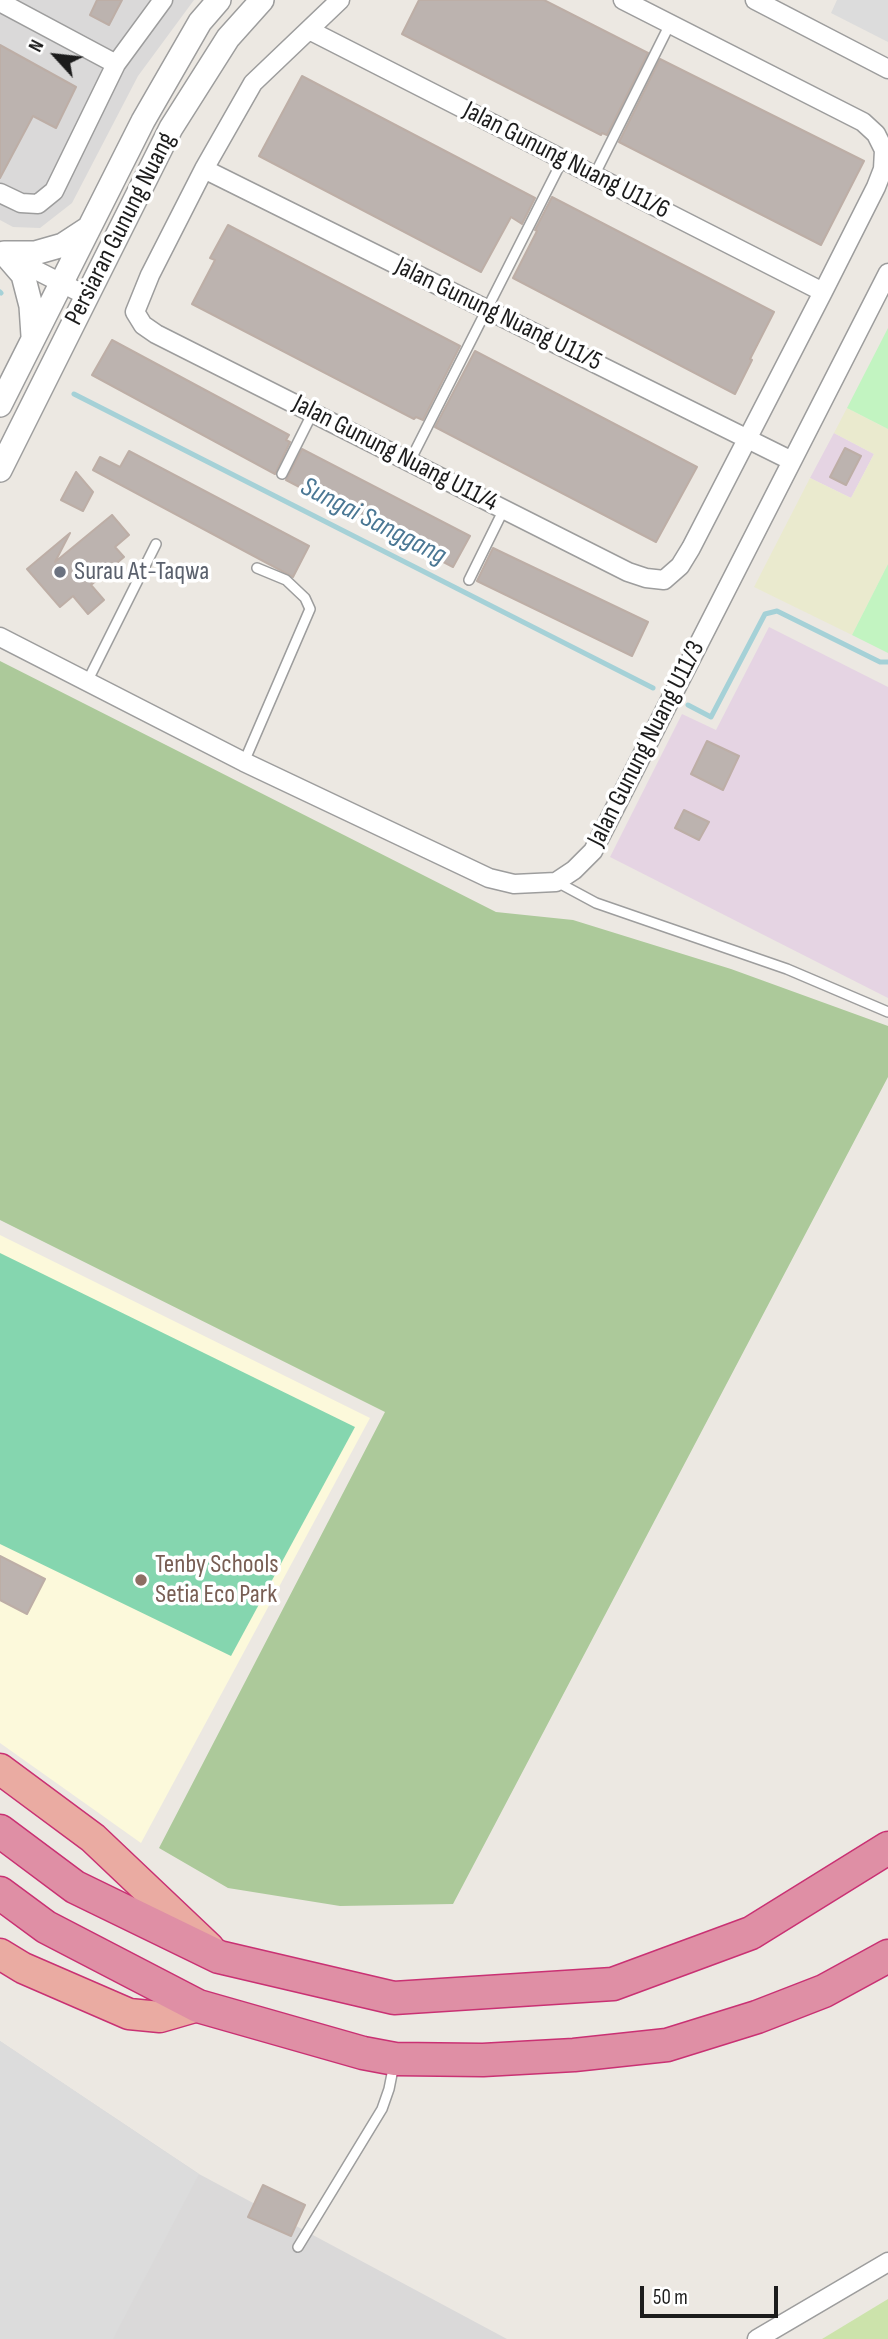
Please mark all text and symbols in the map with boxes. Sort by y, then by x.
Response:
north arrow [21,21,91,91]
text: N [24,36,49,56]
street label: Jalan Gunung Nuang U11/6 [458,96,674,226]
street label: Persiaran Gunung Nuang [59,127,183,331]
street label: Jalan Gunung Nuang U11/5 [389,251,607,379]
street label: Jalan Gunung Nuang U11/4 [287,389,503,519]
water label: Sungai Sanggang [294,471,452,573]
place label: Surau At-Taqwa [74,556,209,588]
marker: Surau At-Taqwa [52,564,68,580]
street label: Jalan Gunung Nuang U11/3 [582,636,712,852]
place label: Tenby Schools Setia Eco Park [155,1549,279,1610]
marker: Tenby Schools Setia Eco Park [133,1572,149,1588]
scale bar [643,2272,781,2316]
text: 50 m [653,2285,688,2310]

